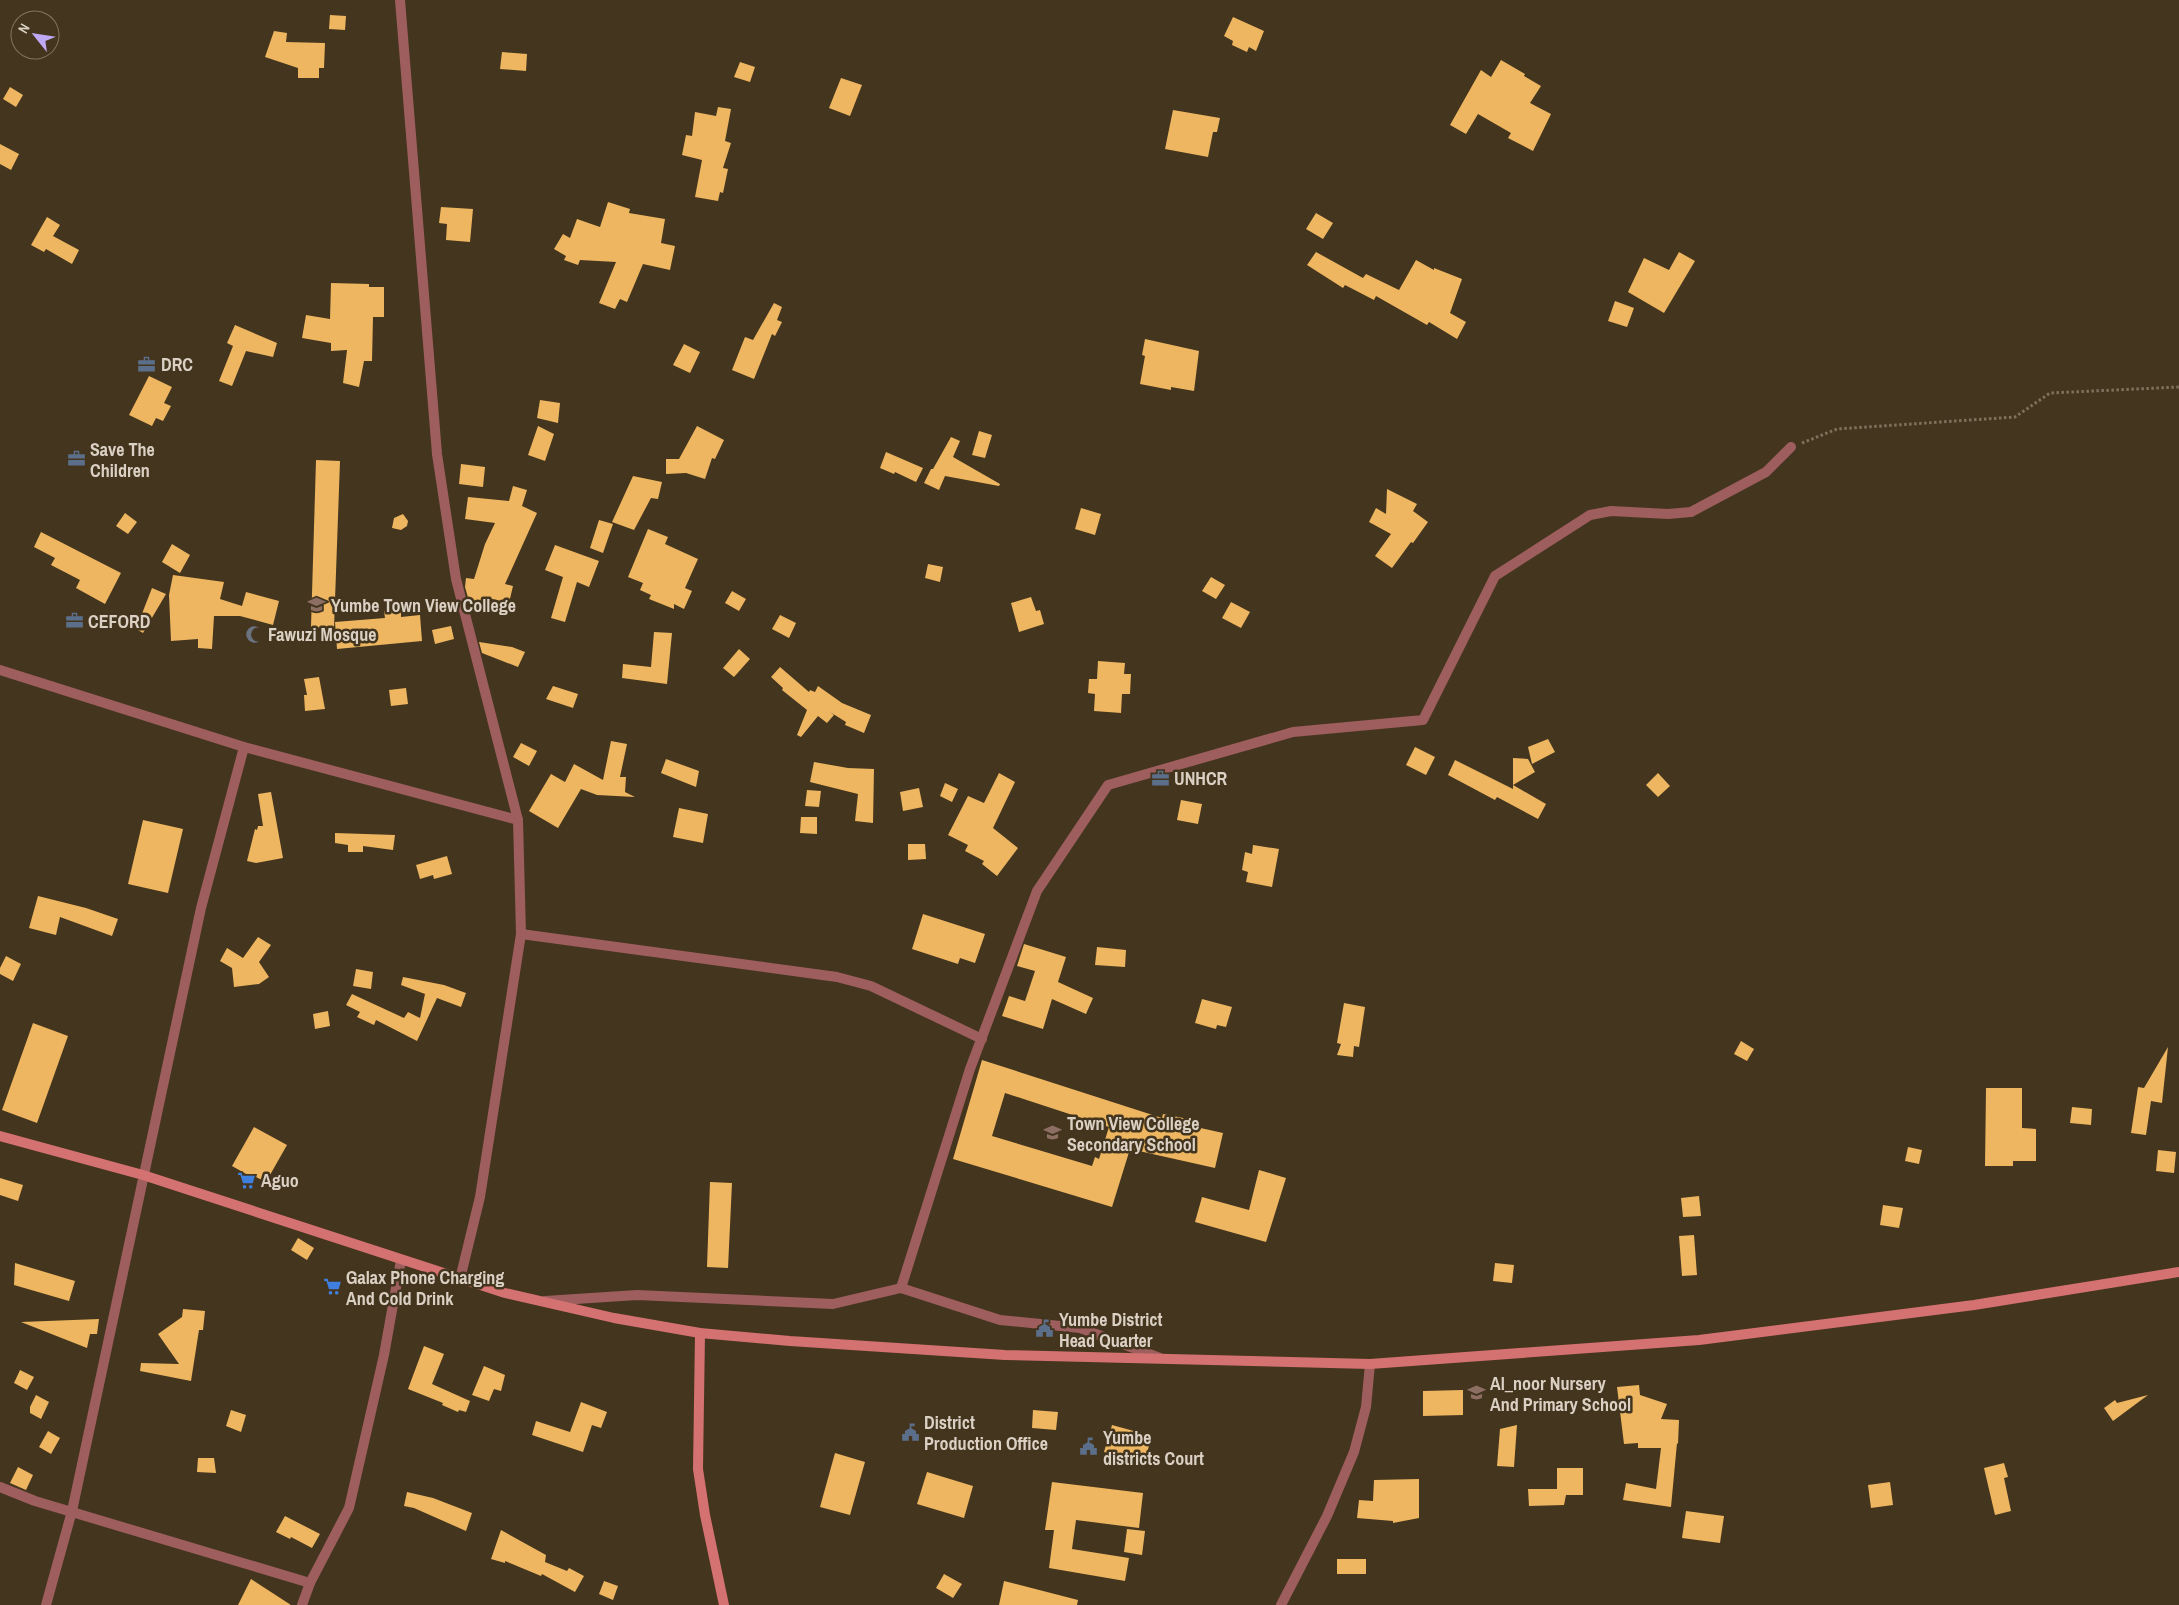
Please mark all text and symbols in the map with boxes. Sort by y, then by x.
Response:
north arrow [10,10,60,60]
text: N [14,20,34,37]
place label: DRC [161,352,193,377]
office icon: DRC [137,354,157,374]
place label: Save The Children [90,437,155,483]
office icon: Save The Children [66,449,86,469]
place label: Yumbe Town View College [331,593,516,618]
school or university icon: Yumbe Town View College [307,595,327,615]
place label: CEFORD [88,609,151,634]
office icon: CEFORD [64,611,84,631]
place label: Fawuzi Mosque [268,622,376,647]
mosque icon: Fawuzi Mosque [244,624,264,644]
place label: UNHCR [1174,766,1228,791]
office icon: UNHCR [1150,768,1170,788]
place label: Town View College Secondary School [1067,1111,1199,1157]
school or university icon: Town View College Secondary School [1043,1123,1063,1143]
place label: Aguo [261,1168,299,1193]
supermarket icon: Aguo [237,1170,257,1190]
place label: Galax Phone Charging And Cold Drink [346,1265,504,1311]
supermarket icon: Galax Phone Charging And Cold Drink [322,1277,342,1297]
place label: Yumbe District Head Quarter [1059,1307,1162,1353]
public building icon: Yumbe District Head Quarter [1035,1319,1055,1339]
place label: Al_noor Nursery And Primary School [1490,1371,1631,1417]
school or university icon: Al_noor Nursery And Primary School [1466,1383,1486,1403]
place label: District Production Office [924,1410,1048,1456]
public building icon: District Production Office [900,1422,920,1442]
place label: Yumbe districts Court [1103,1425,1204,1471]
public building icon: Yumbe districts Court [1079,1437,1099,1457]

